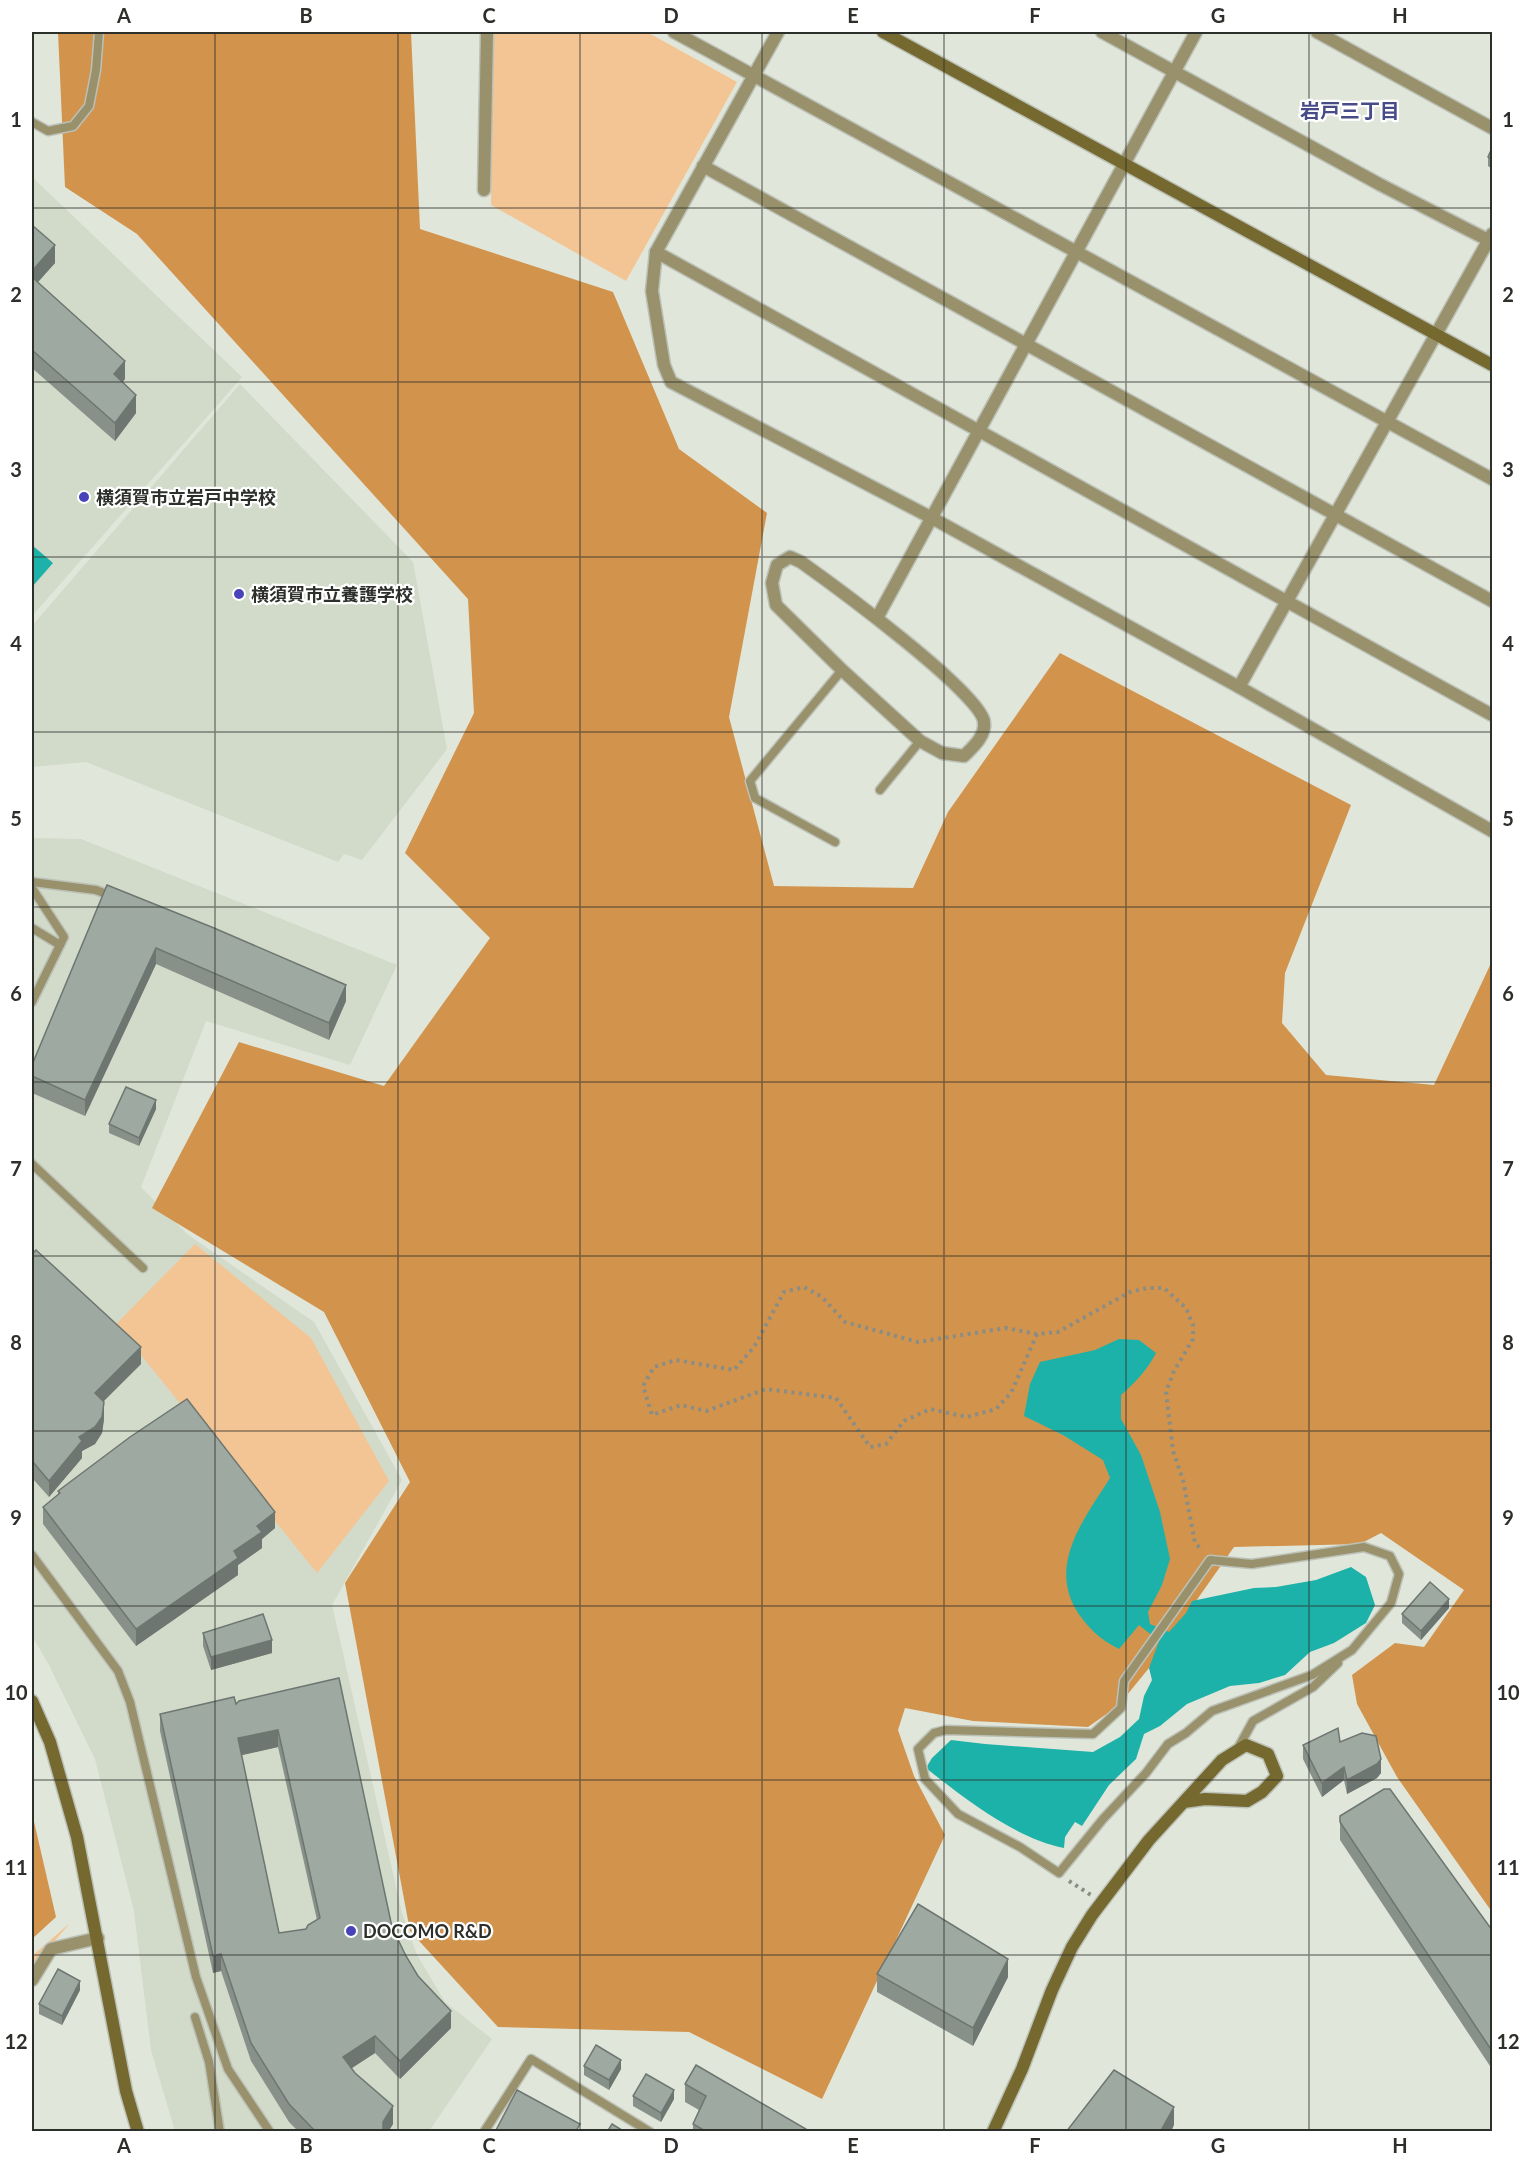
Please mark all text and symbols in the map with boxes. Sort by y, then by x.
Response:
text: A [116,3,131,27]
text: B [299,3,313,27]
text: C [482,3,496,27]
text: D [663,3,679,27]
text: E [847,3,859,27]
text: F [1029,3,1041,27]
text: G [1211,3,1225,27]
text: H [1392,3,1408,27]
district label: 岩戸三丁目 [1300,98,1400,122]
text: 1 [10,107,22,131]
text: 1 [1502,107,1514,131]
text: 2 [10,282,22,306]
text: 2 [1502,282,1514,306]
text: 3 [10,457,22,481]
text: 3 [1502,457,1514,481]
place label: 横須賀市立岩戸中学校 [96,486,276,508]
marker: 横須賀市立岩戸中学校 [77,490,91,504]
place label: 横須賀市立養護学校 [251,583,413,605]
marker: 横須賀市立養護学校 [232,587,246,601]
text: 4 [10,631,22,655]
text: 4 [1502,631,1514,655]
text: 5 [10,806,22,830]
text: 5 [1502,806,1514,830]
text: 6 [10,981,22,1005]
text: 6 [1502,981,1514,1005]
text: 7 [10,1156,22,1180]
text: 7 [1502,1156,1514,1180]
text: 8 [10,1330,22,1354]
text: 8 [1502,1330,1514,1354]
text: 9 [10,1505,22,1529]
text: 9 [1502,1505,1514,1529]
text: 10 [4,1680,28,1704]
text: 10 [1496,1680,1520,1704]
text: 11 [4,1855,28,1879]
text: 11 [1496,1855,1520,1879]
place label: DOCOMO R&D [363,1920,492,1942]
marker: DOCOMO R&D [344,1924,358,1938]
text: 12 [4,2029,28,2053]
text: 12 [1496,2029,1520,2053]
text: A [116,2133,131,2157]
text: B [299,2133,313,2157]
text: C [482,2133,496,2157]
text: D [663,2133,679,2157]
text: E [847,2133,859,2157]
text: F [1029,2133,1041,2157]
text: G [1211,2133,1225,2157]
text: H [1392,2133,1408,2157]

